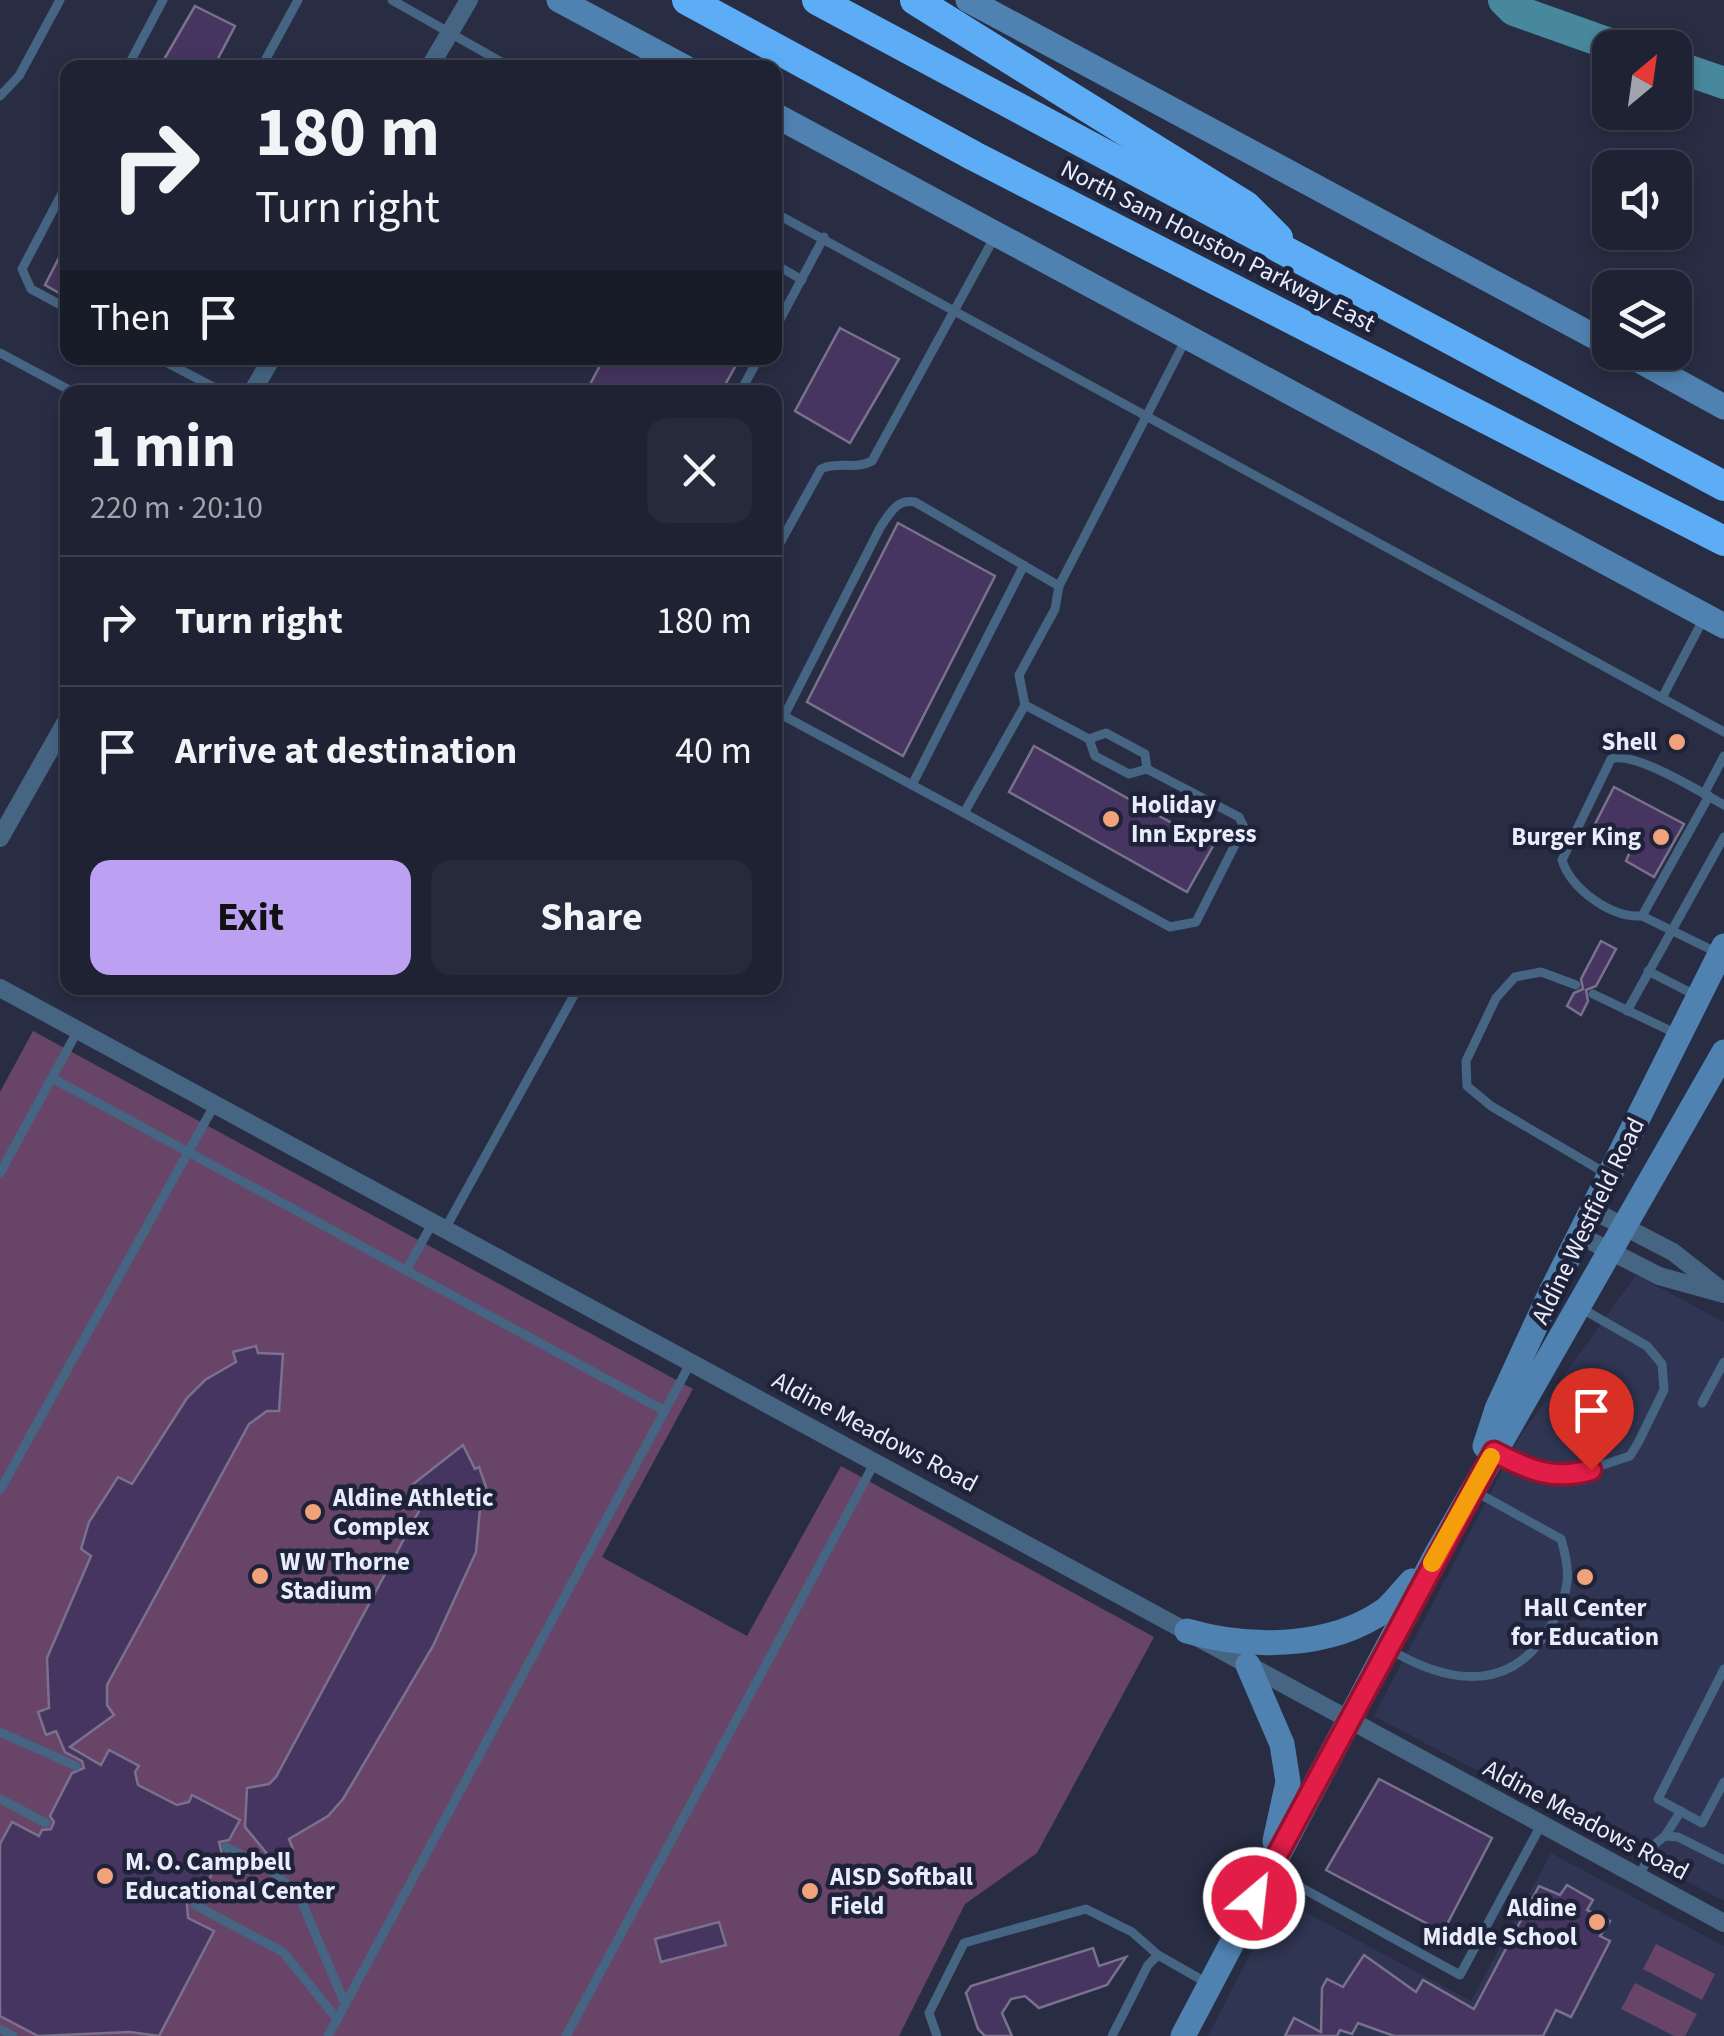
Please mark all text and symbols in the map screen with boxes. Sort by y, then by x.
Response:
north arrow [1592,30,1692,130]
map controls [1592,30,1692,370]
text: 180 m [255,83,440,183]
icon: right [90,100,220,230]
button: sound [1592,150,1692,250]
street label: North Sam Houston Parkway East [1054,151,1382,341]
text: Turn right [255,176,440,240]
button: layers [1592,270,1692,370]
icon: arrive [191,290,246,345]
text: Then [90,291,171,345]
text: 1 min [90,405,236,490]
button: close [647,418,752,523]
text: 220 m · 20:10 [90,485,263,531]
icon: right [90,594,145,649]
text: Turn right [175,594,343,648]
text: 180 m [656,594,752,648]
icon: arrive [90,724,145,779]
text: Arrive at destination [175,724,517,778]
text: 40 m [675,724,752,778]
place label: Shell [1602,724,1657,760]
marker: Shell [1666,731,1688,753]
place label: Holiday Inn Express [1131,787,1257,852]
marker: Holiday Inn Express [1100,808,1122,830]
place label: Burger King [1511,819,1641,855]
marker: Burger King [1650,826,1672,848]
button: Exit [90,860,411,975]
button: Share [431,860,752,975]
street label: Aldine Westfield Road [1522,1111,1654,1331]
street label: Aldine Meadows Road [766,1363,984,1501]
pin [1549,1368,1634,1471]
icon: arrive [1564,1383,1619,1438]
place label: Aldine Athletic Complex [332,1480,494,1545]
marker: Aldine Athletic Complex [302,1501,324,1523]
place label: W W Thorne Stadium [280,1544,410,1609]
marker: W W Thorne Stadium [249,1565,271,1587]
marker: Hall Center for Education [1574,1566,1596,1588]
place label: Hall Center for Education [1511,1590,1659,1655]
street label: Aldine Meadows Road [1477,1751,1695,1889]
place label: M. O. Campbell Educational Center [125,1844,335,1909]
position arrow [1202,1846,1306,1950]
place label: AISD Softball Field [829,1859,973,1924]
marker: M. O. Campbell Educational Center [94,1865,116,1887]
marker: AISD Softball Field [799,1880,821,1902]
place label: Aldine Middle School [1423,1890,1577,1955]
marker: Aldine Middle School [1586,1911,1608,1933]

